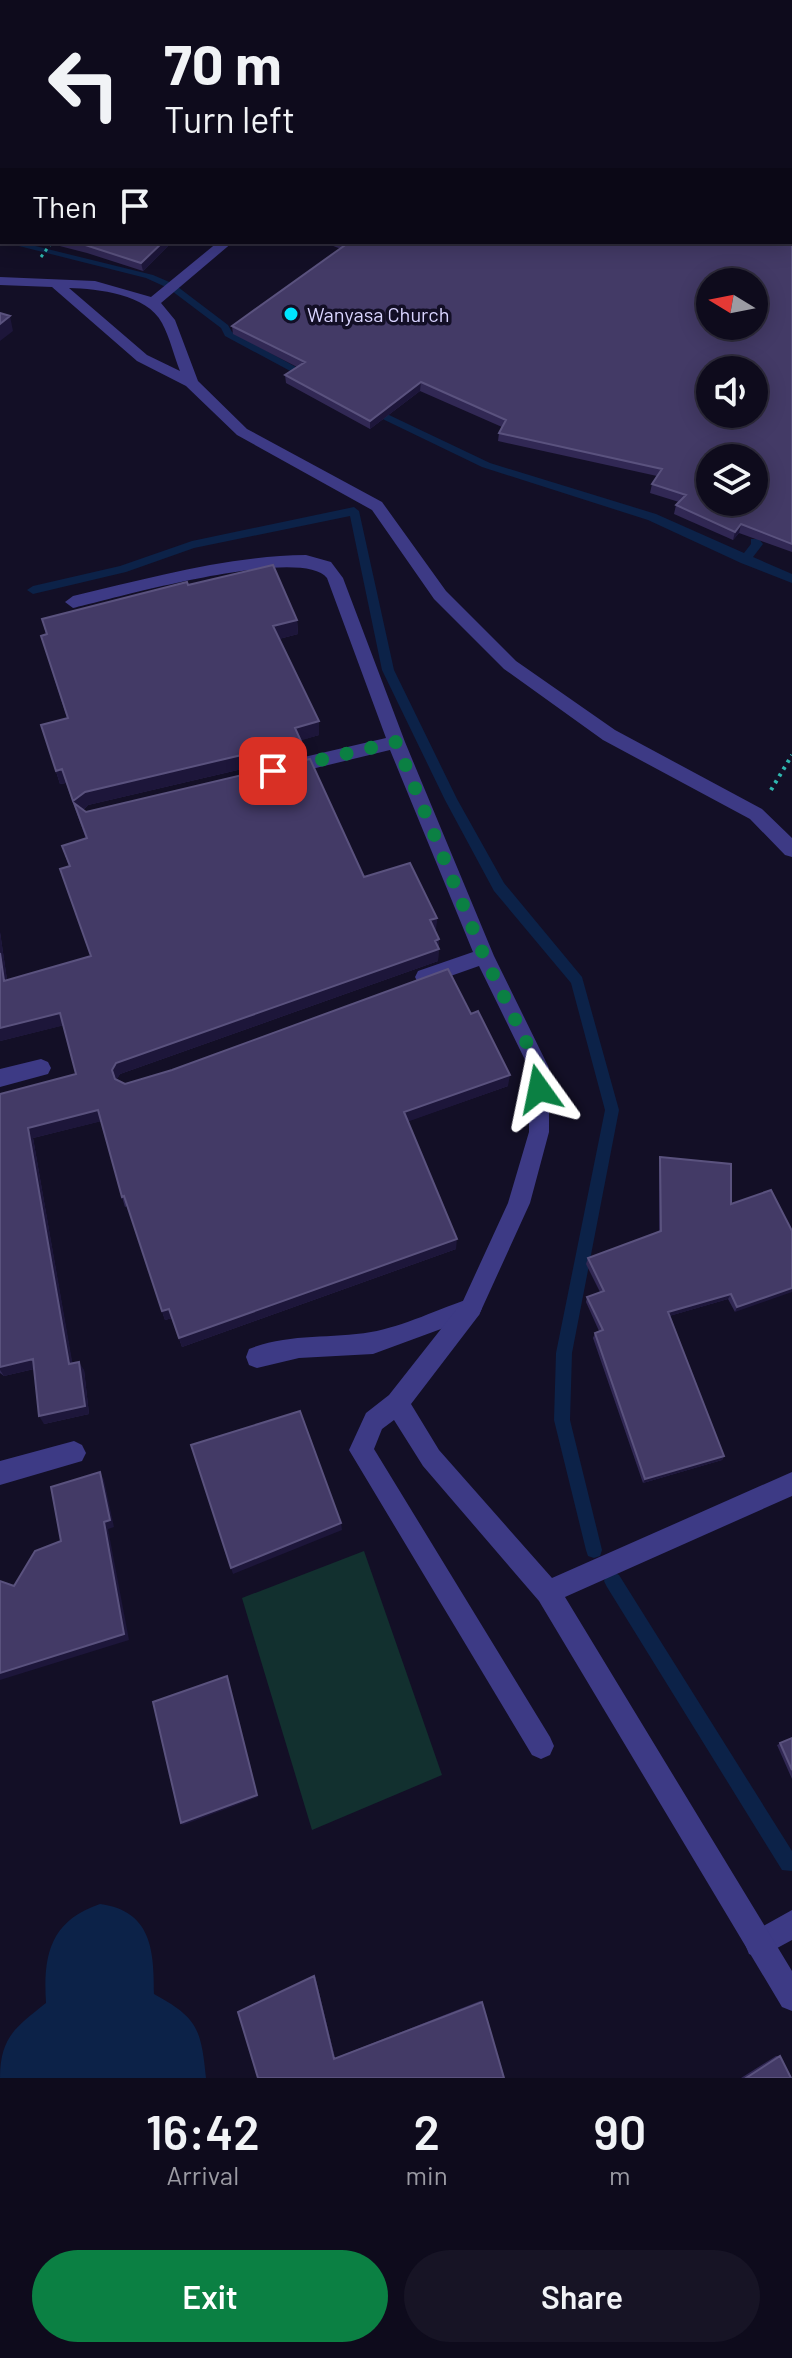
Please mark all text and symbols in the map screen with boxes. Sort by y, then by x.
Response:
text: 70 m [164,29,282,96]
icon: left [32,32,136,136]
text: Turn left [164,97,295,140]
icon: arrive [113,184,157,228]
text: Then [32,188,97,224]
north arrow [696,268,768,340]
map controls [696,268,768,516]
place label: Wanyasa Church [307,302,449,326]
marker: Wanyasa Church [282,305,300,323]
button: sound [696,356,768,428]
button: layers [696,444,768,516]
pin [239,737,307,805]
icon: arrive [251,749,295,793]
position arrow [497,1047,581,1131]
text: 16:42 [146,2102,260,2160]
text: 2 [413,2102,440,2160]
text: 90 [594,2102,646,2160]
text: Arrival [166,2159,239,2190]
text: min [406,2159,448,2190]
text: m [609,2159,631,2190]
button: Exit [32,2250,388,2342]
button: Share [404,2250,760,2342]

